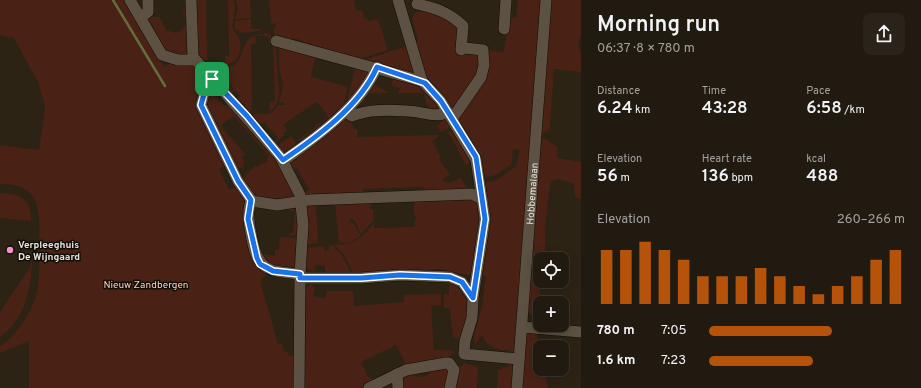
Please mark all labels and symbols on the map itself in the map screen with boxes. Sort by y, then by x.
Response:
pin [195,62,229,96]
street label: Hobbemalaan [524,162,542,225]
place label: Verpleeghuis De Wijngaard [18,239,80,264]
marker: Verpleeghuis De Wijngaard [5,245,15,255]
park label: Nieuw Zandbergen [103,279,189,292]

